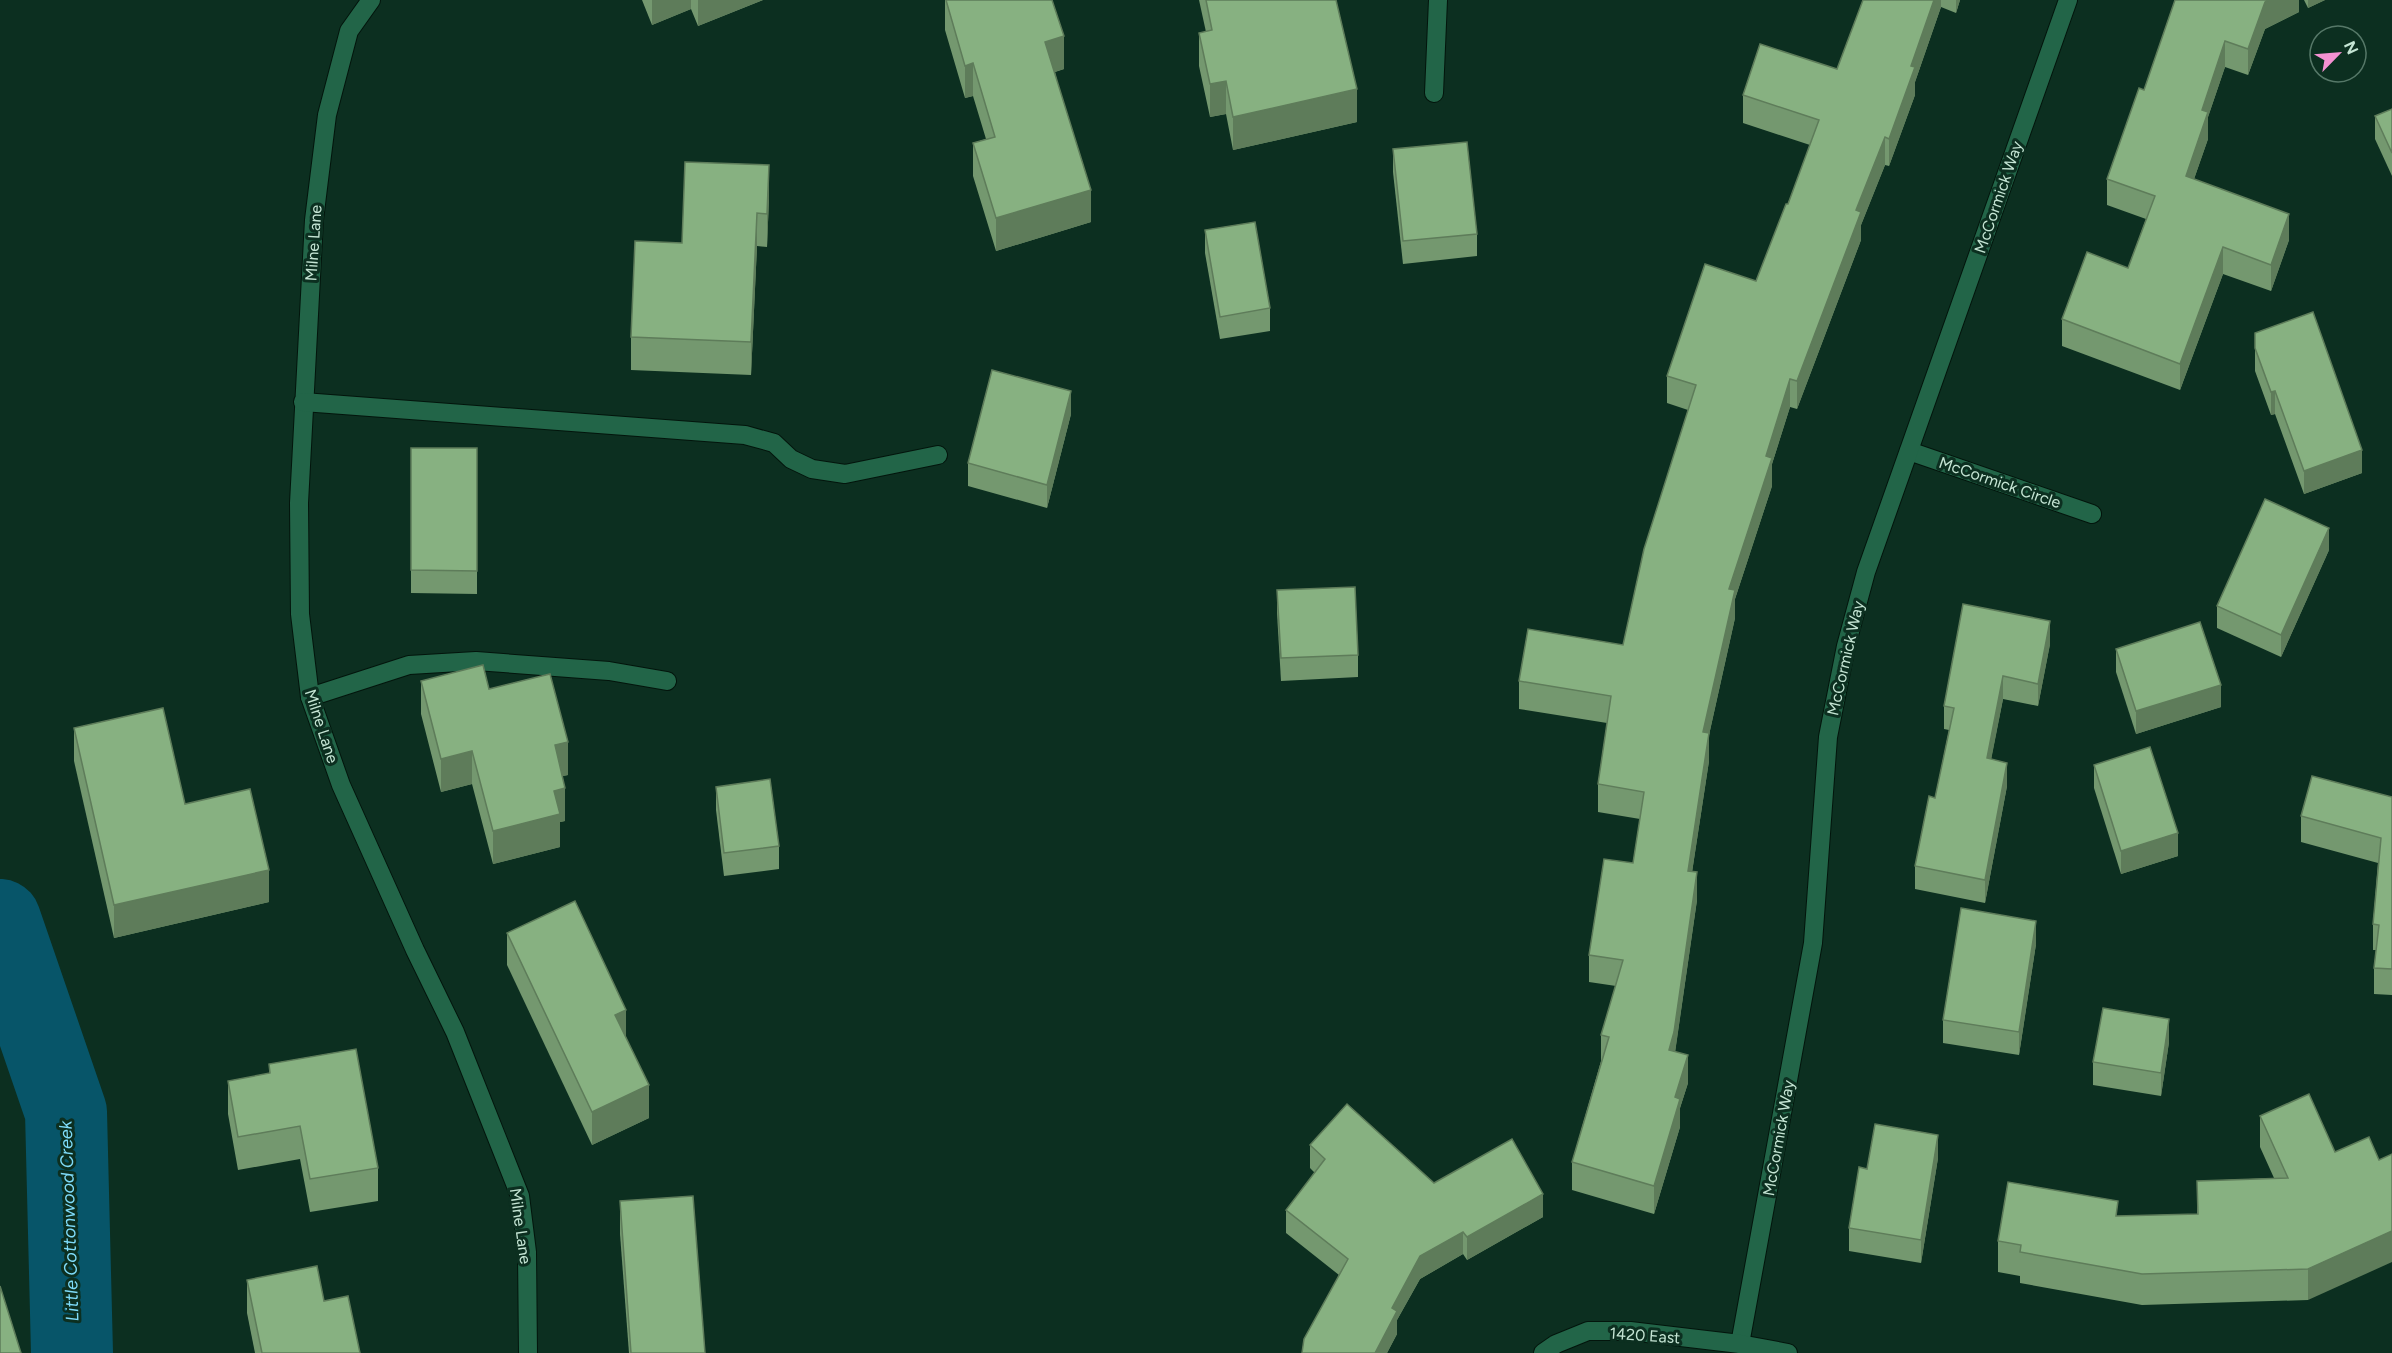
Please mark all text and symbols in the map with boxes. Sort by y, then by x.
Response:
north arrow [2308,24,2368,84]
text: N [2340,38,2362,57]
street label: McCormick Way [1970,138,2027,256]
street label: Milne Lane [301,204,326,282]
street label: McCormick Circle [1936,453,2064,512]
street label: McCormick Way [1823,598,1868,717]
street label: Milne Lane [301,687,342,766]
street label: McCormick Way [1759,1078,1798,1197]
water label: Little Cottonwood Creek [54,1119,83,1322]
street label: Milne Lane [506,1187,535,1266]
street label: 1420 East [1609,1324,1681,1347]

